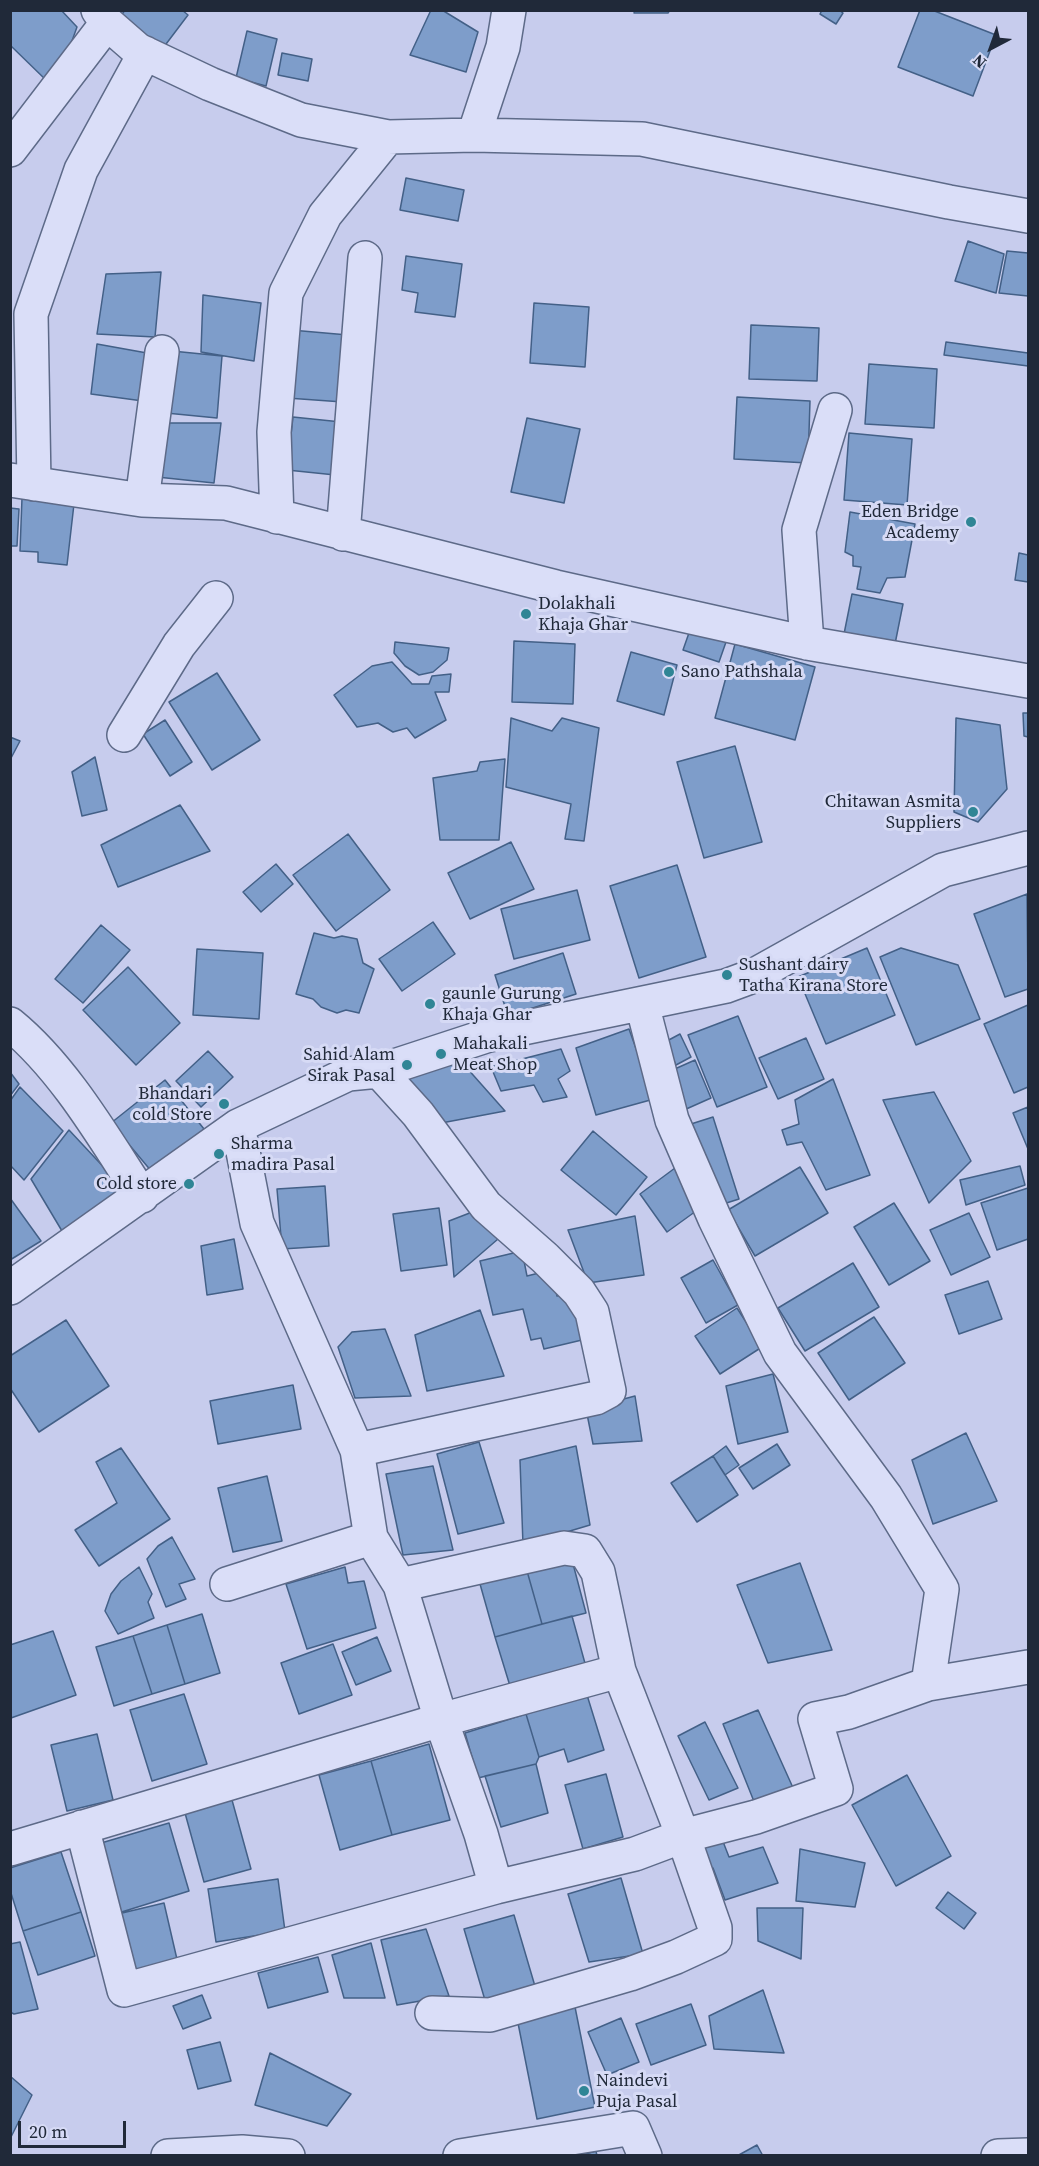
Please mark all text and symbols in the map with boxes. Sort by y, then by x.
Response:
north arrow [961,18,1021,78]
text: N [968,49,991,74]
place label: Eden Bridge Academy [861,501,959,544]
marker: Eden Bridge Academy [964,515,978,529]
place label: Dolakhali Khaja Ghar [538,593,628,636]
marker: Dolakhali Khaja Ghar [519,607,533,621]
place label: Sano Pathshala [681,661,803,683]
marker: Sano Pathshala [662,665,676,679]
place label: Chitawan Asmita Suppliers [825,791,961,834]
marker: Chitawan Asmita Suppliers [966,805,980,819]
place label: Sushant dairy Tatha Kirana Store [739,954,888,996]
marker: Sushant dairy Tatha Kirana Store [720,968,734,982]
place label: gaunle Gurung Khaja Ghar [442,983,561,1026]
marker: gaunle Gurung Khaja Ghar [423,997,437,1011]
place label: Mahakali Meat Shop [453,1033,537,1076]
place label: Sahid Alam Sirak Pasal [304,1044,395,1086]
marker: Mahakali Meat Shop [434,1047,448,1061]
marker: Sahid Alam Sirak Pasal [400,1058,414,1072]
place label: Bhandari cold Store [132,1083,212,1126]
marker: Bhandari cold Store [217,1097,231,1111]
place label: Sharma madira Pasal [231,1133,335,1176]
marker: Sharma madira Pasal [212,1147,226,1161]
place label: Cold store [96,1173,177,1195]
marker: Cold store [182,1177,196,1191]
place label: Naindevi Puja Pasal [596,2070,677,2112]
marker: Naindevi Puja Pasal [577,2084,591,2098]
scale bar [21,2109,129,2147]
text: 20 m [29,2119,67,2144]

